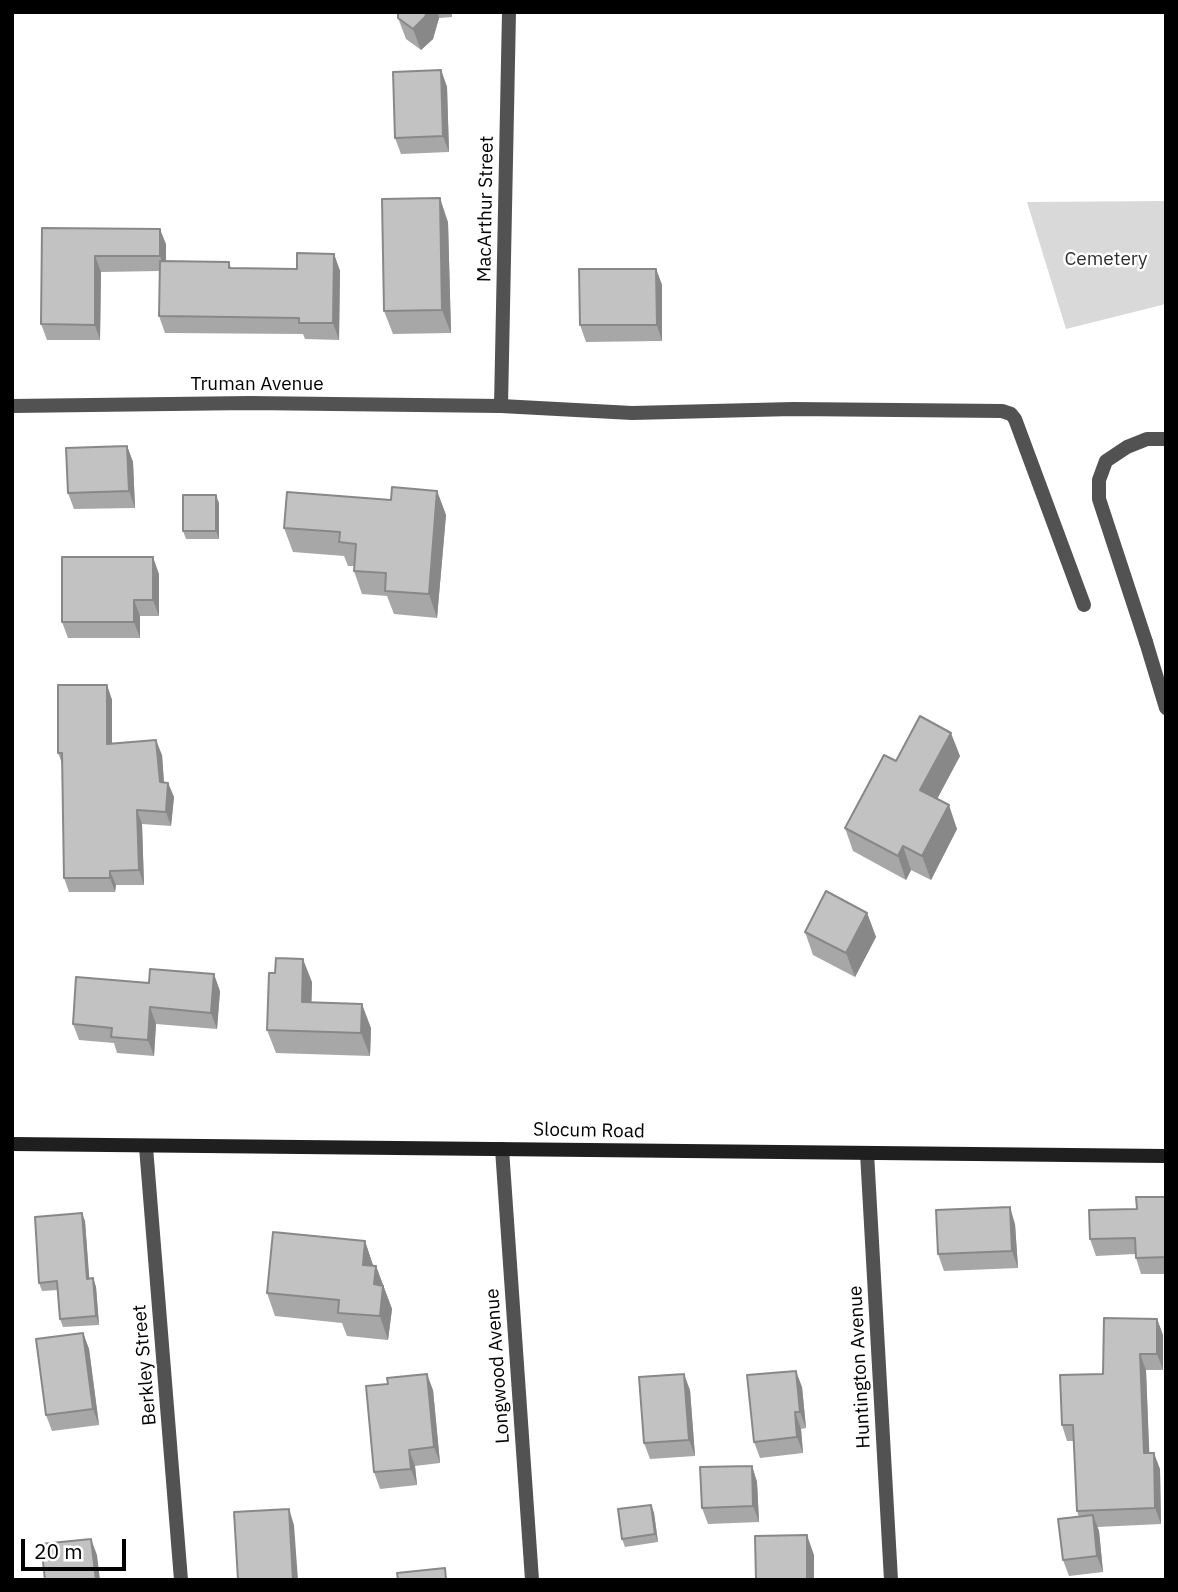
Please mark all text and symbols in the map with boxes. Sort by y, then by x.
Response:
street label: MacArthur Street [473,136,499,282]
park label: Cemetery [1065,249,1147,271]
street label: Truman Avenue [190,374,324,396]
street label: Slocum Road [533,1119,645,1143]
street label: Huntington Avenue [844,1285,876,1449]
street label: Longwood Avenue [481,1288,515,1444]
street label: Berkley Street [128,1304,162,1426]
scale bar [24,1526,130,1570]
text: 20 m [34,1537,83,1565]

